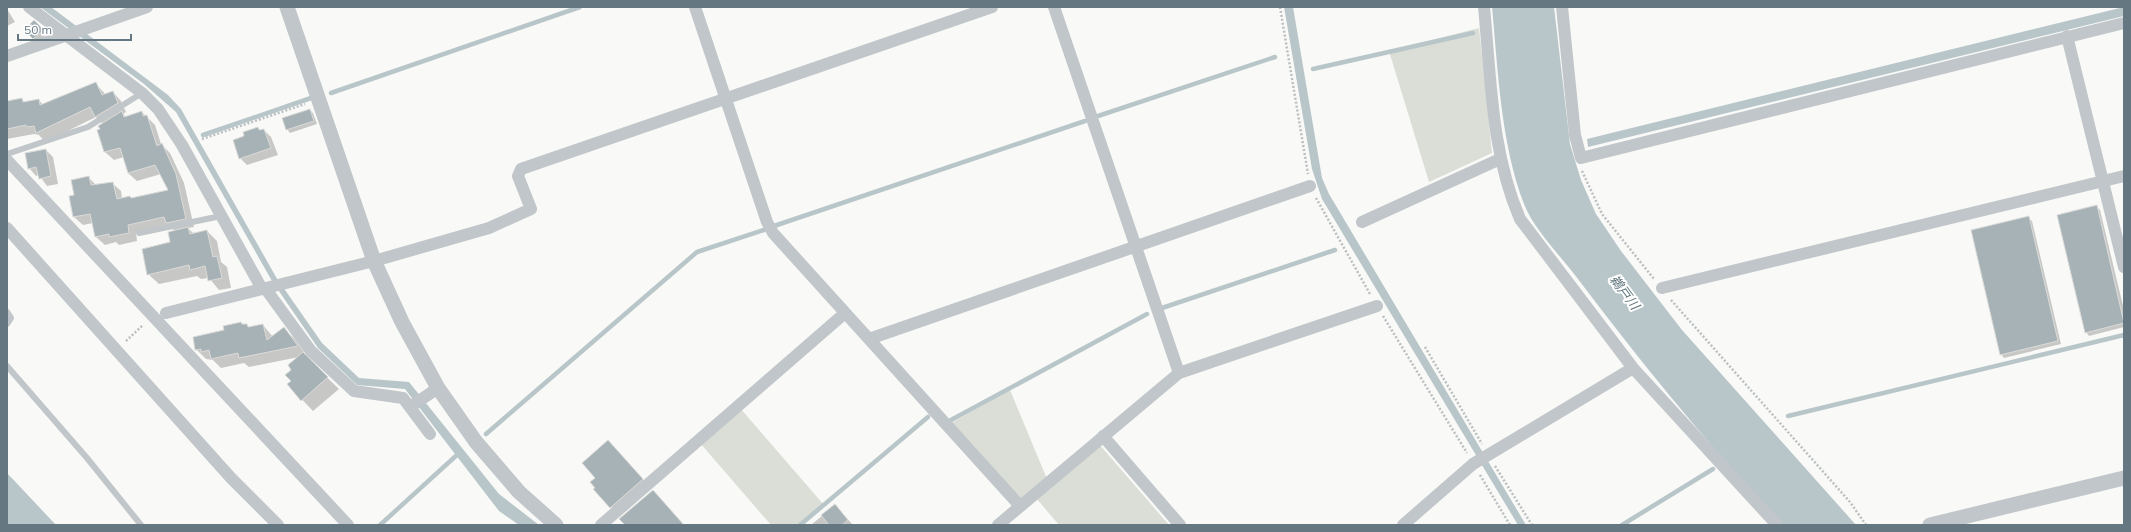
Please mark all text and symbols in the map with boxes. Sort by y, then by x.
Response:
scale bar [18,16,131,42]
text: 50 m [24,22,52,37]
water label: 鵜戸川 [1607,272,1644,314]

